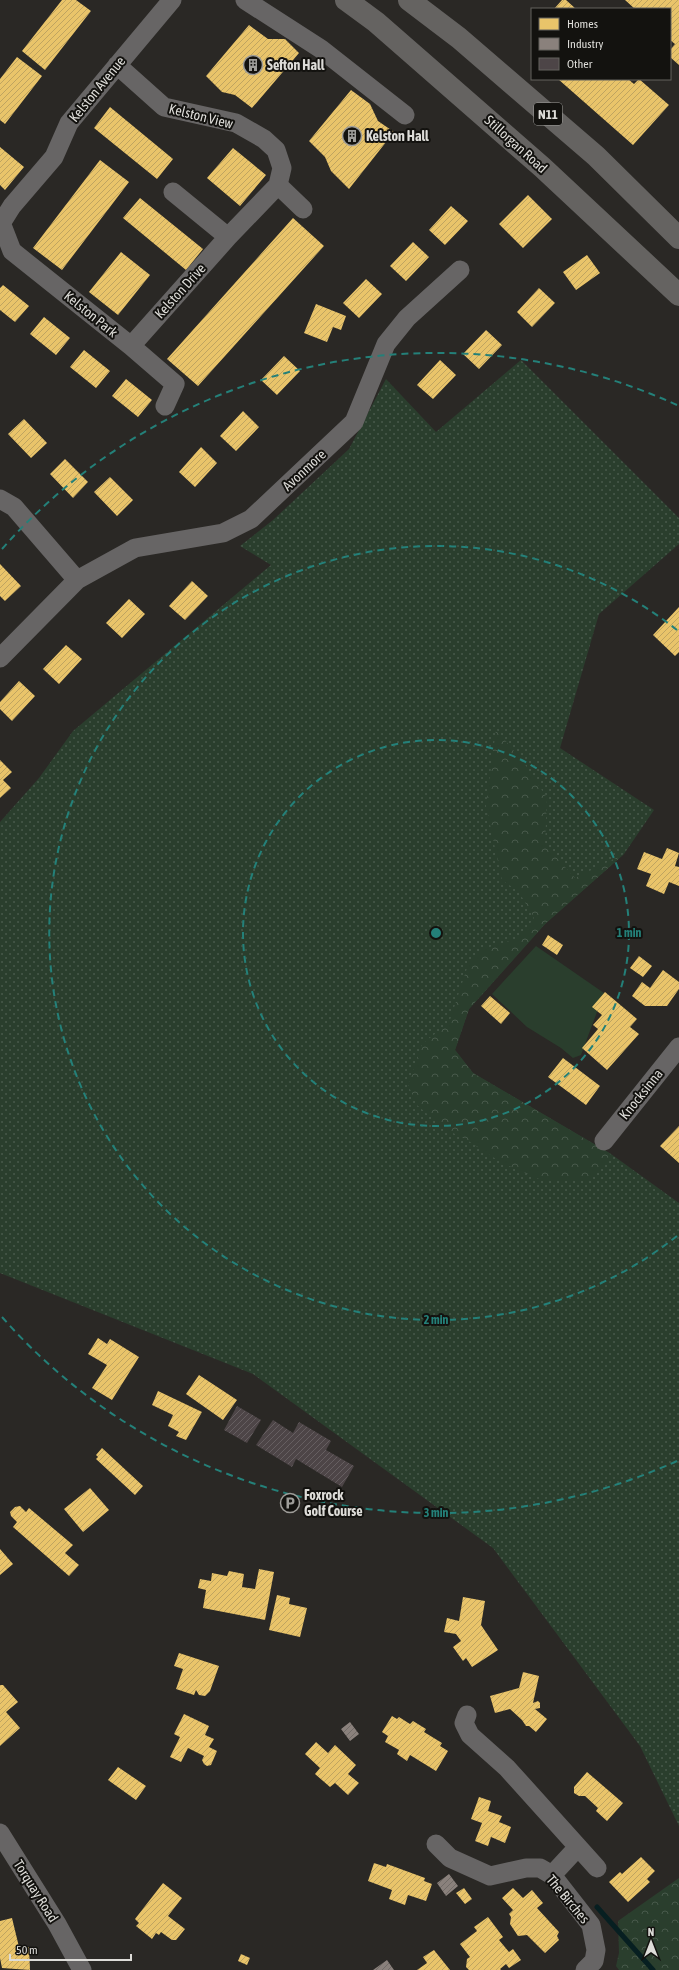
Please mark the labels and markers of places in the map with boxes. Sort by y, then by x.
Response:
building icon: Sefton Hall [242,54,264,76]
place label: Sefton Hall [267,57,325,73]
building icon: Kelston Hall [341,125,363,147]
place label: Kelston Hall [366,128,429,144]
centre of rings [429,926,443,940]
place label: Foxrock Golf Course [304,1487,363,1519]
parking icon: Foxrock Golf Course [279,1492,301,1514]

